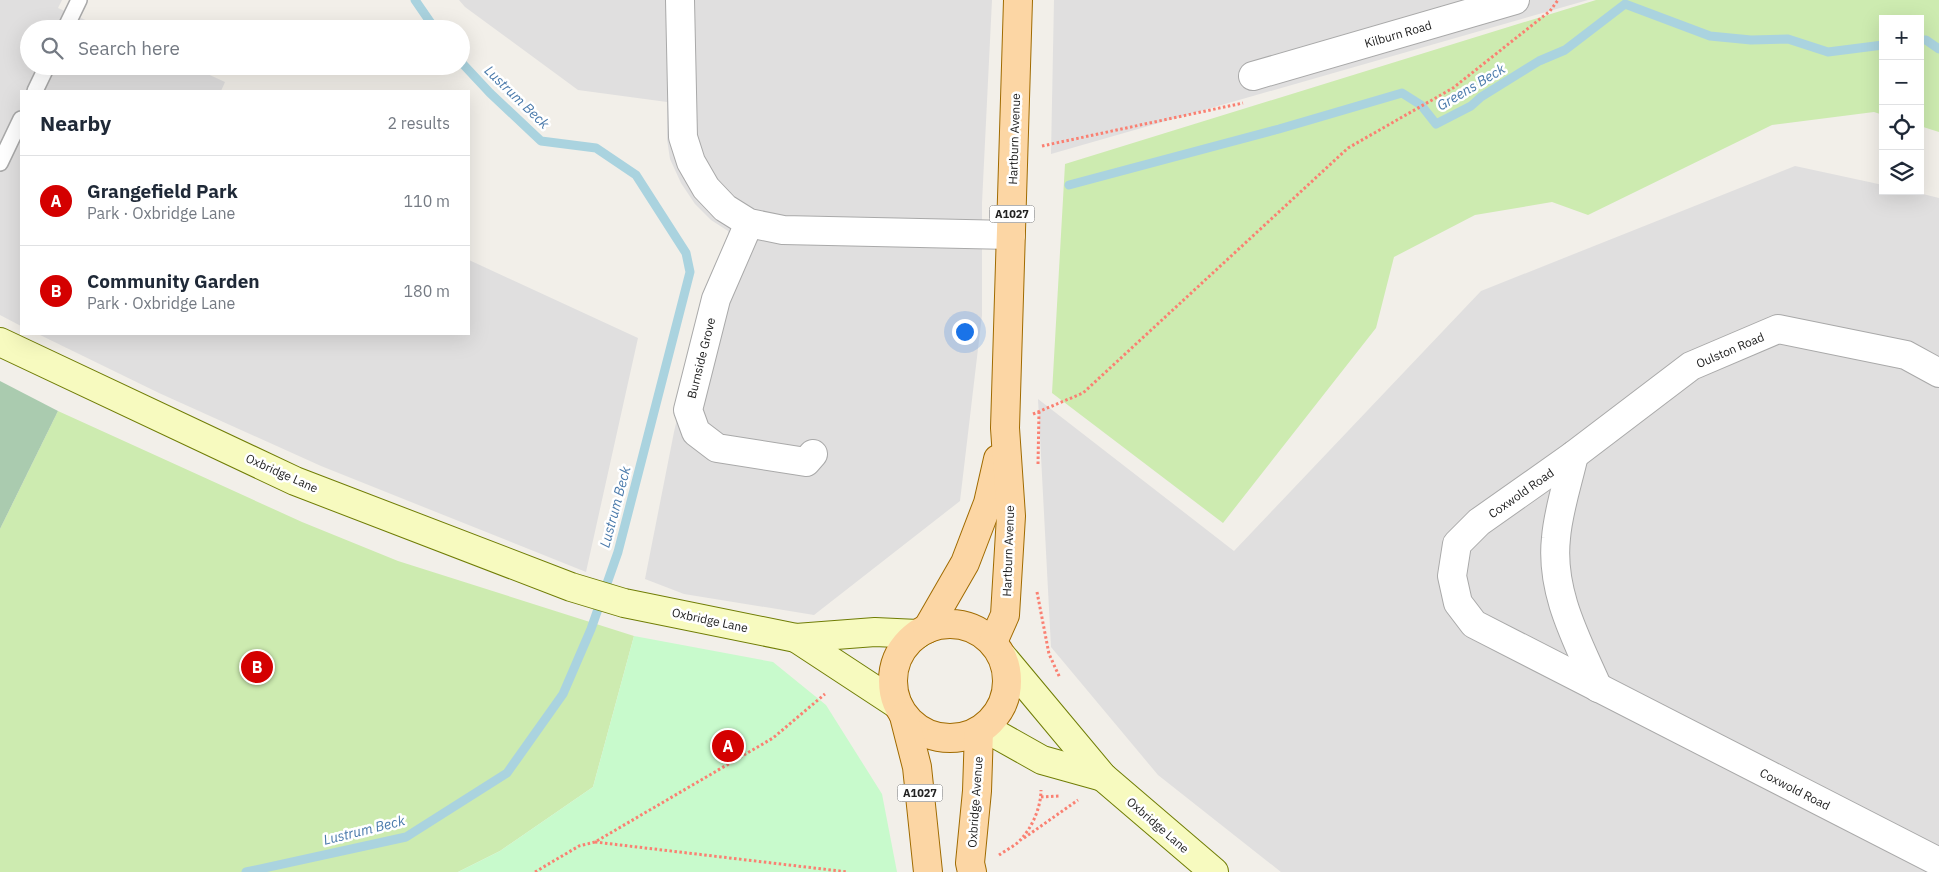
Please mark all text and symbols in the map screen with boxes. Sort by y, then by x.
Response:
map controls [1879,15,1924,195]
button: + [1879,15,1924,60]
street label: Kilburn Road [1363,17,1433,51]
search box [20,20,470,75]
icon: search [38,34,66,62]
text: Search here [78,36,180,60]
water label: Greens Beck [1434,59,1509,114]
button: − [1879,60,1924,105]
water label: Lustrum Beck [481,62,554,133]
street label: Hartburn Avenue [1005,93,1023,185]
button: locate [1879,105,1924,150]
text: Nearby [40,109,111,137]
text: 2 results [387,113,450,133]
button: layers [1879,150,1924,195]
text: Grangefield Park [87,179,238,203]
text: A [51,191,61,211]
text: 110 m [403,191,450,211]
text: Park · Oxbridge Lane [87,203,235,223]
road number: A1027 [990,205,1034,222]
text: Community Garden [87,269,260,293]
text: B [51,281,61,301]
text: 180 m [403,281,450,301]
text: Park · Oxbridge Lane [87,293,235,313]
street label: Burnside Grove [684,316,718,400]
your location [952,319,978,345]
street label: Oulston Road [1694,329,1766,371]
street label: Oxbridge Lane [244,450,321,496]
water label: Lustrum Beck [596,464,635,550]
street label: Coxwold Road [1485,465,1557,521]
street label: Hartburn Avenue [999,505,1017,597]
street label: Oxbridge Lane [671,605,750,635]
pin: B [241,648,273,686]
pin: A [712,727,744,765]
street label: Oxbridge Avenue [964,755,986,848]
street label: Coxwold Road [1757,765,1833,813]
road number: A1027 [898,784,942,801]
street label: Oxbridge Lane [1124,794,1192,856]
water label: Lustrum Beck [321,811,407,849]

